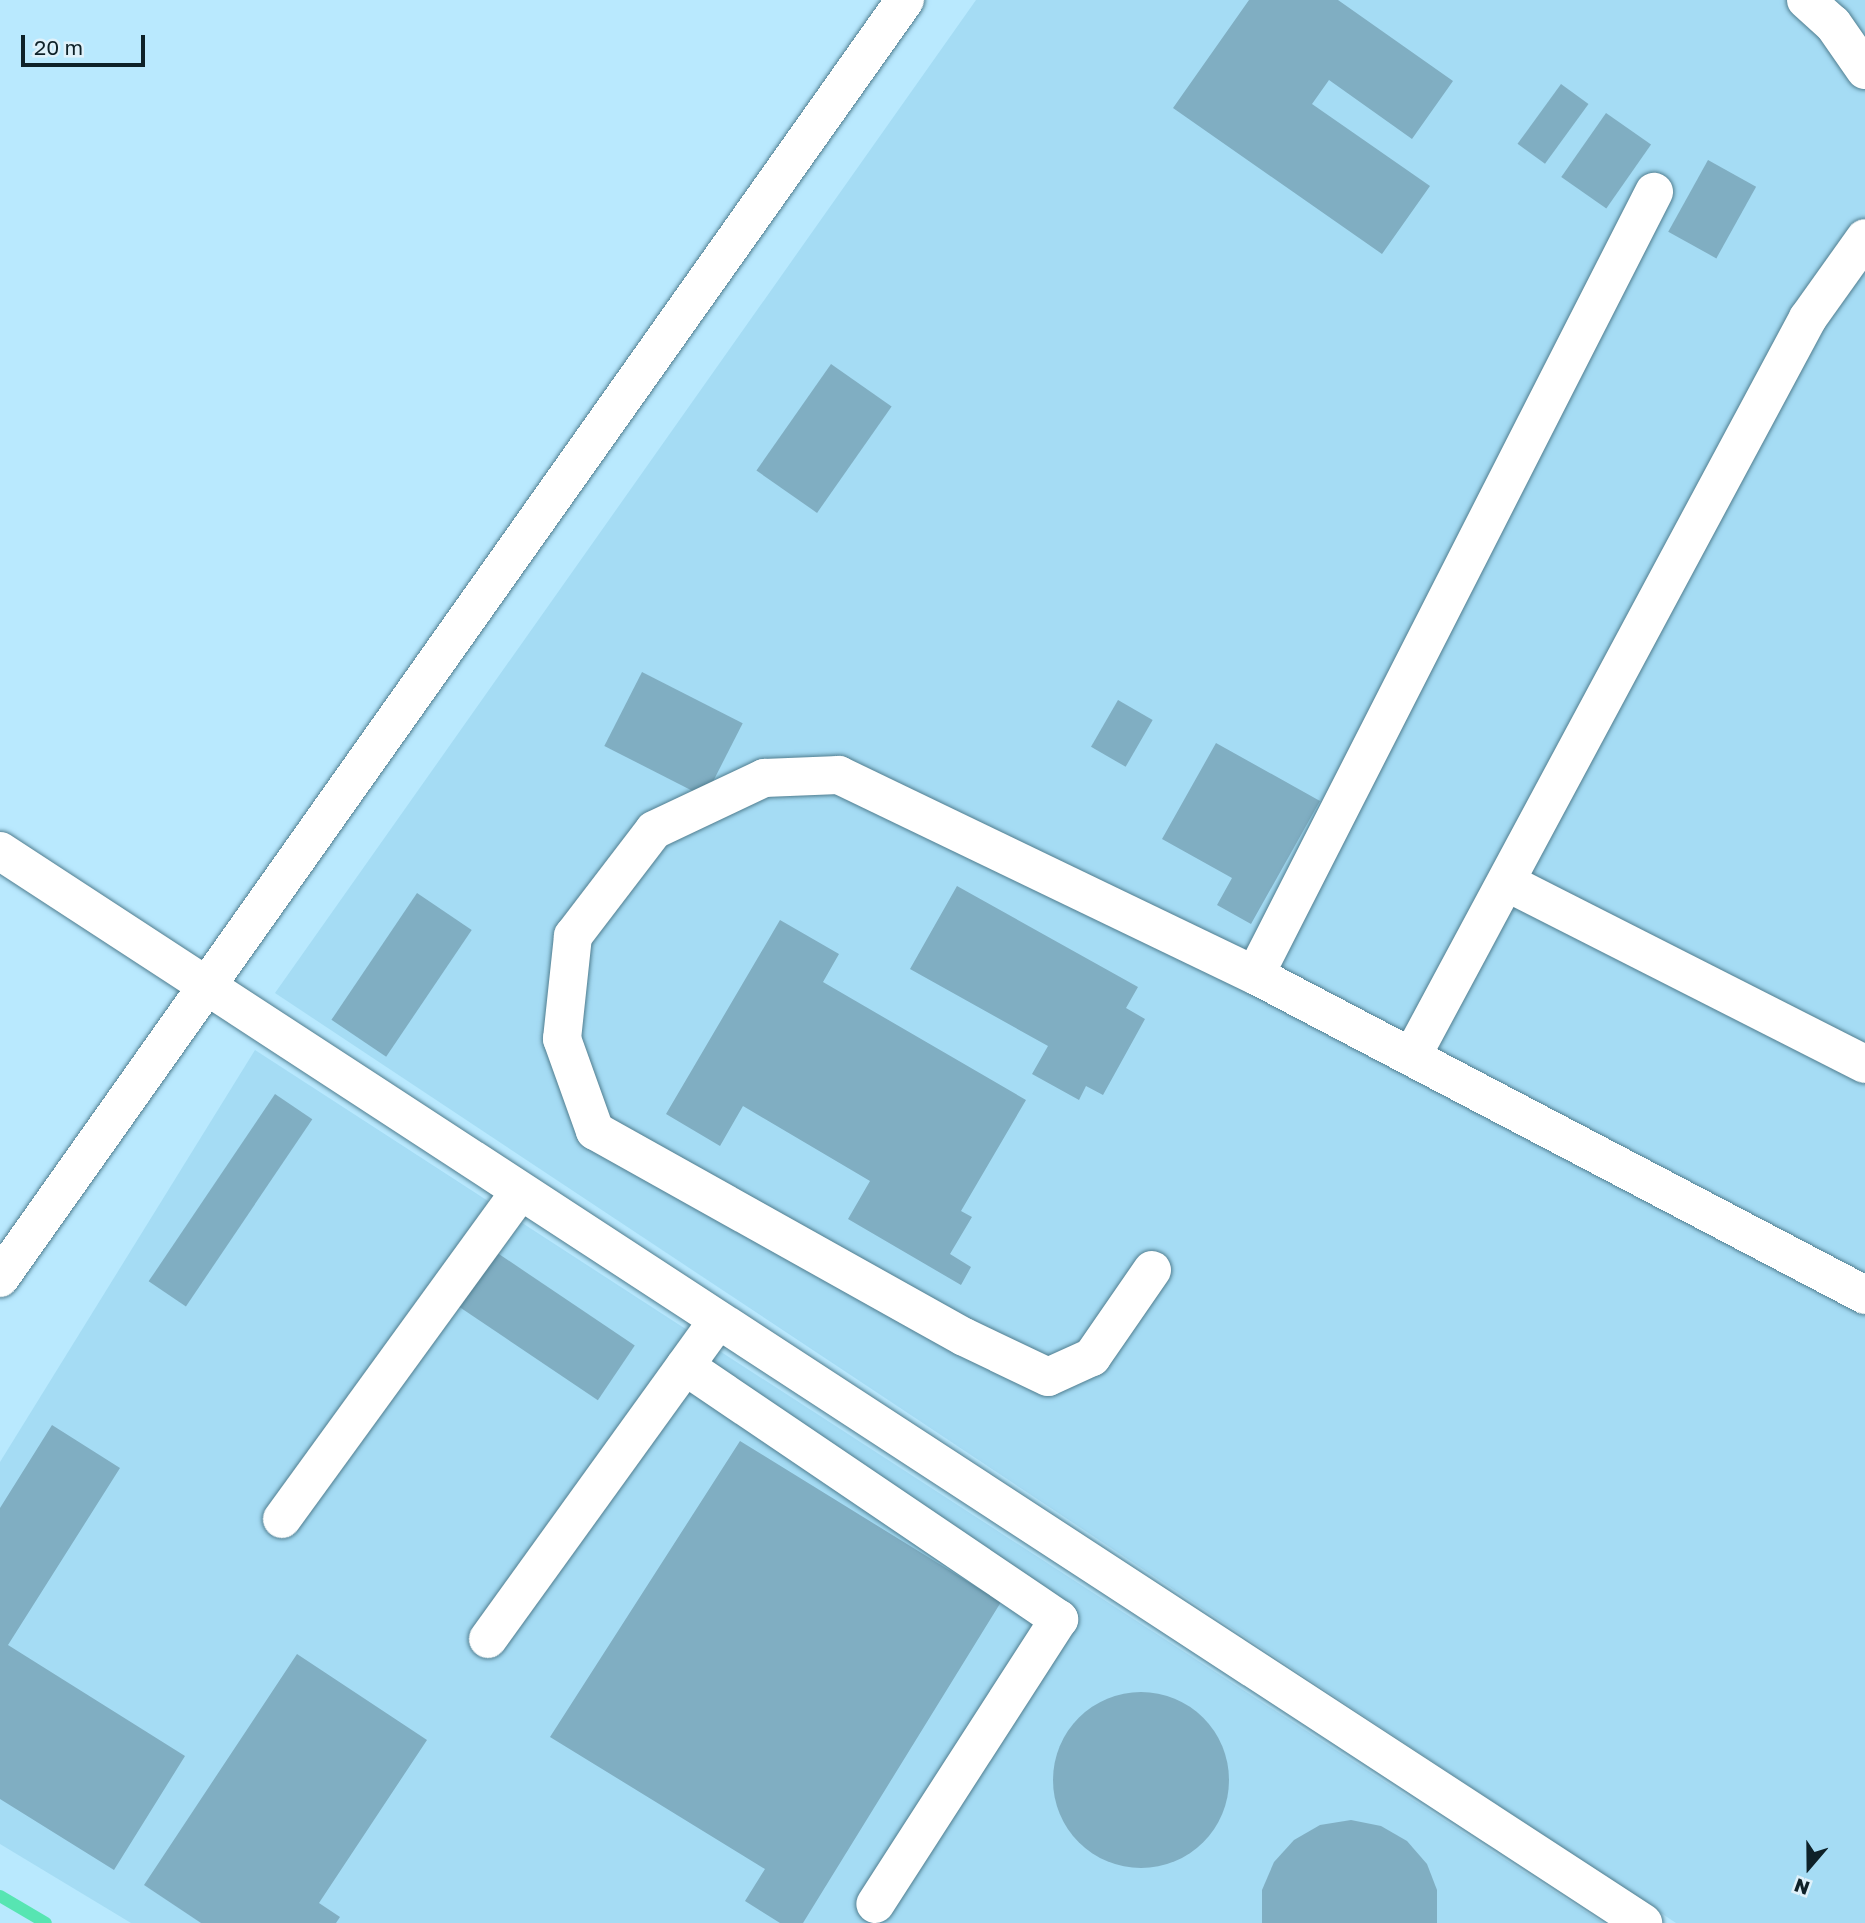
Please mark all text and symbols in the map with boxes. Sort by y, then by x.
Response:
scale bar [24,21,149,65]
text: 20 m [34,34,83,60]
north arrow [1774,1832,1844,1902]
text: N [1791,1874,1812,1900]

